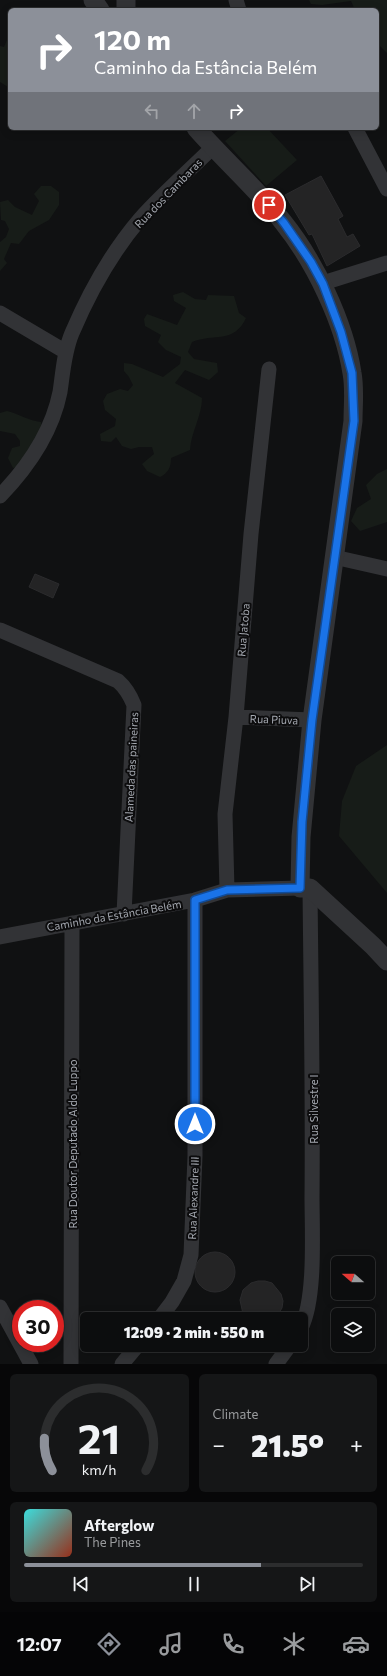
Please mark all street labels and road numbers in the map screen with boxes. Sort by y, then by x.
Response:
street label: Rua dos Cambaras [132,156,204,230]
street label: Rua Jatoba [234,603,253,657]
street label: Alameda das paineiras [122,712,140,822]
street label: Rua Piuva [250,712,298,726]
street label: Caminho da Estância Belém [46,897,182,933]
street label: Rua Doutor Deputado Aldo Luppo [66,1059,79,1228]
street label: Rua Silvestre I [307,1074,320,1144]
street label: Rua Alexandre III [185,1156,201,1240]

